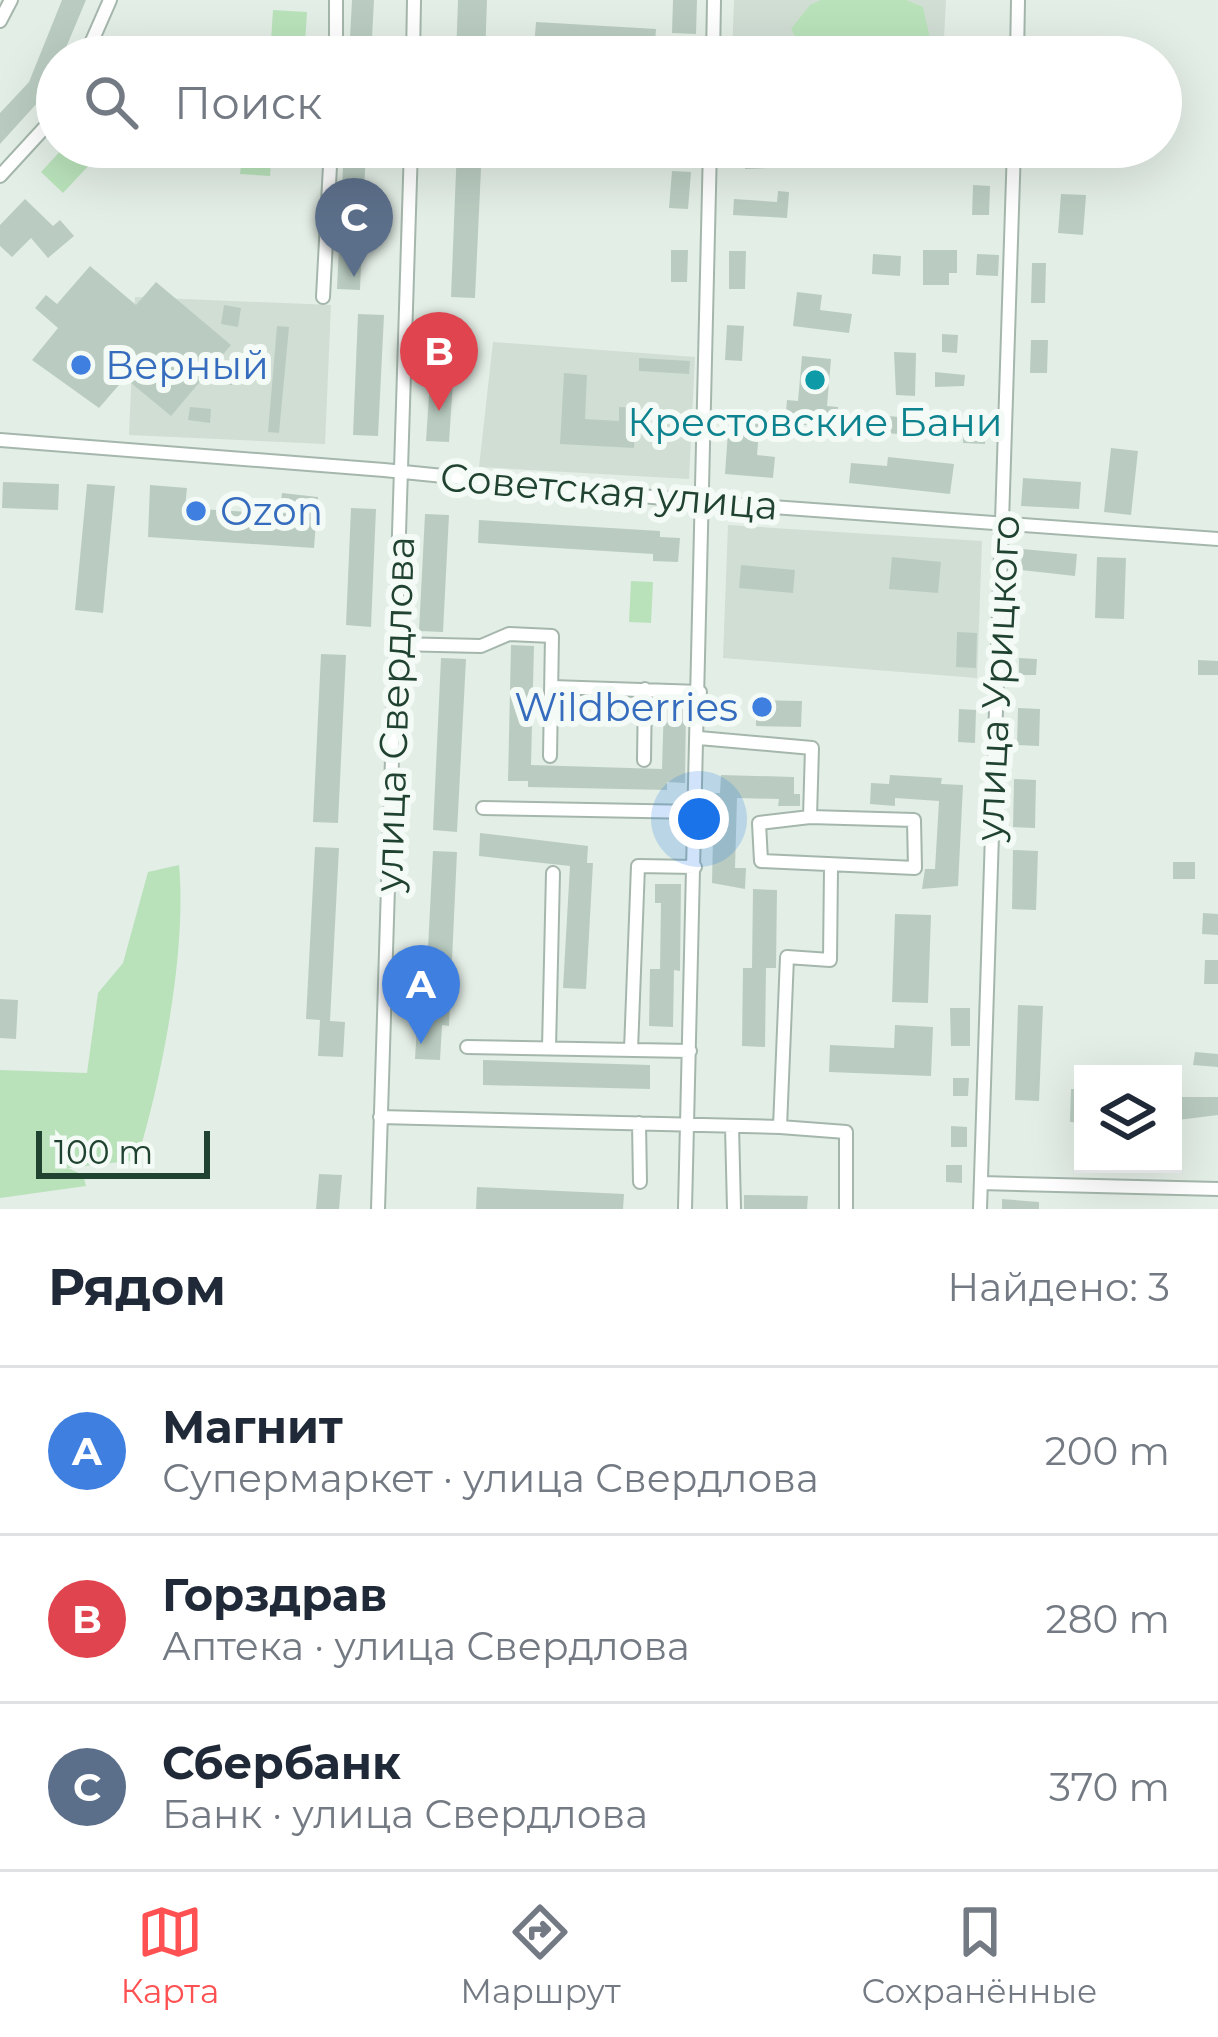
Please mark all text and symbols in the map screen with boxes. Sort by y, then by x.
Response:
search box [36,36,1182,168]
icon: search [78,69,144,135]
text: Поиск [174,75,322,130]
pin: C [315,178,393,277]
pin: B [400,312,478,411]
place label: Верный [105,341,269,389]
marker: Верный [68,352,94,378]
marker: Крестовские Бани [802,367,828,393]
place label: Крестовские Бани [627,398,1003,446]
street label: Советская улица [438,452,780,530]
place label: Ozon [220,487,323,535]
marker: Ozon [183,498,209,524]
street label: улица Урицкого [964,514,1030,843]
street label: улица Свердлова [364,535,424,894]
place label: Wildberries [514,683,738,731]
marker: Wildberries [749,694,775,720]
your location [669,789,729,849]
pin: A [382,945,460,1044]
map controls [1074,1065,1182,1173]
button: layers [1074,1065,1182,1173]
scale bar [36,1125,210,1178]
text: 100 m [54,1132,153,1172]
text: Рядом [48,1256,226,1318]
text: Найдено: 3 [947,1263,1170,1311]
text: Магнит [162,1399,343,1454]
text: A [72,1427,102,1475]
text: 200 m [1045,1427,1170,1475]
text: Супермаркет · улица Свердлова [162,1454,819,1502]
text: Горздрав [162,1567,387,1622]
text: B [72,1595,102,1643]
text: 280 m [1046,1595,1170,1643]
text: Аптека · улица Свердлова [162,1622,690,1670]
text: Сбербанк [162,1735,401,1790]
text: C [73,1763,101,1811]
text: 370 m [1049,1763,1170,1811]
text: Банк · улица Свердлова [162,1790,648,1838]
tab: Карта [120,1899,219,2011]
tab: Маршрут [460,1899,621,2011]
tab: Сохранённые [862,1899,1097,2011]

